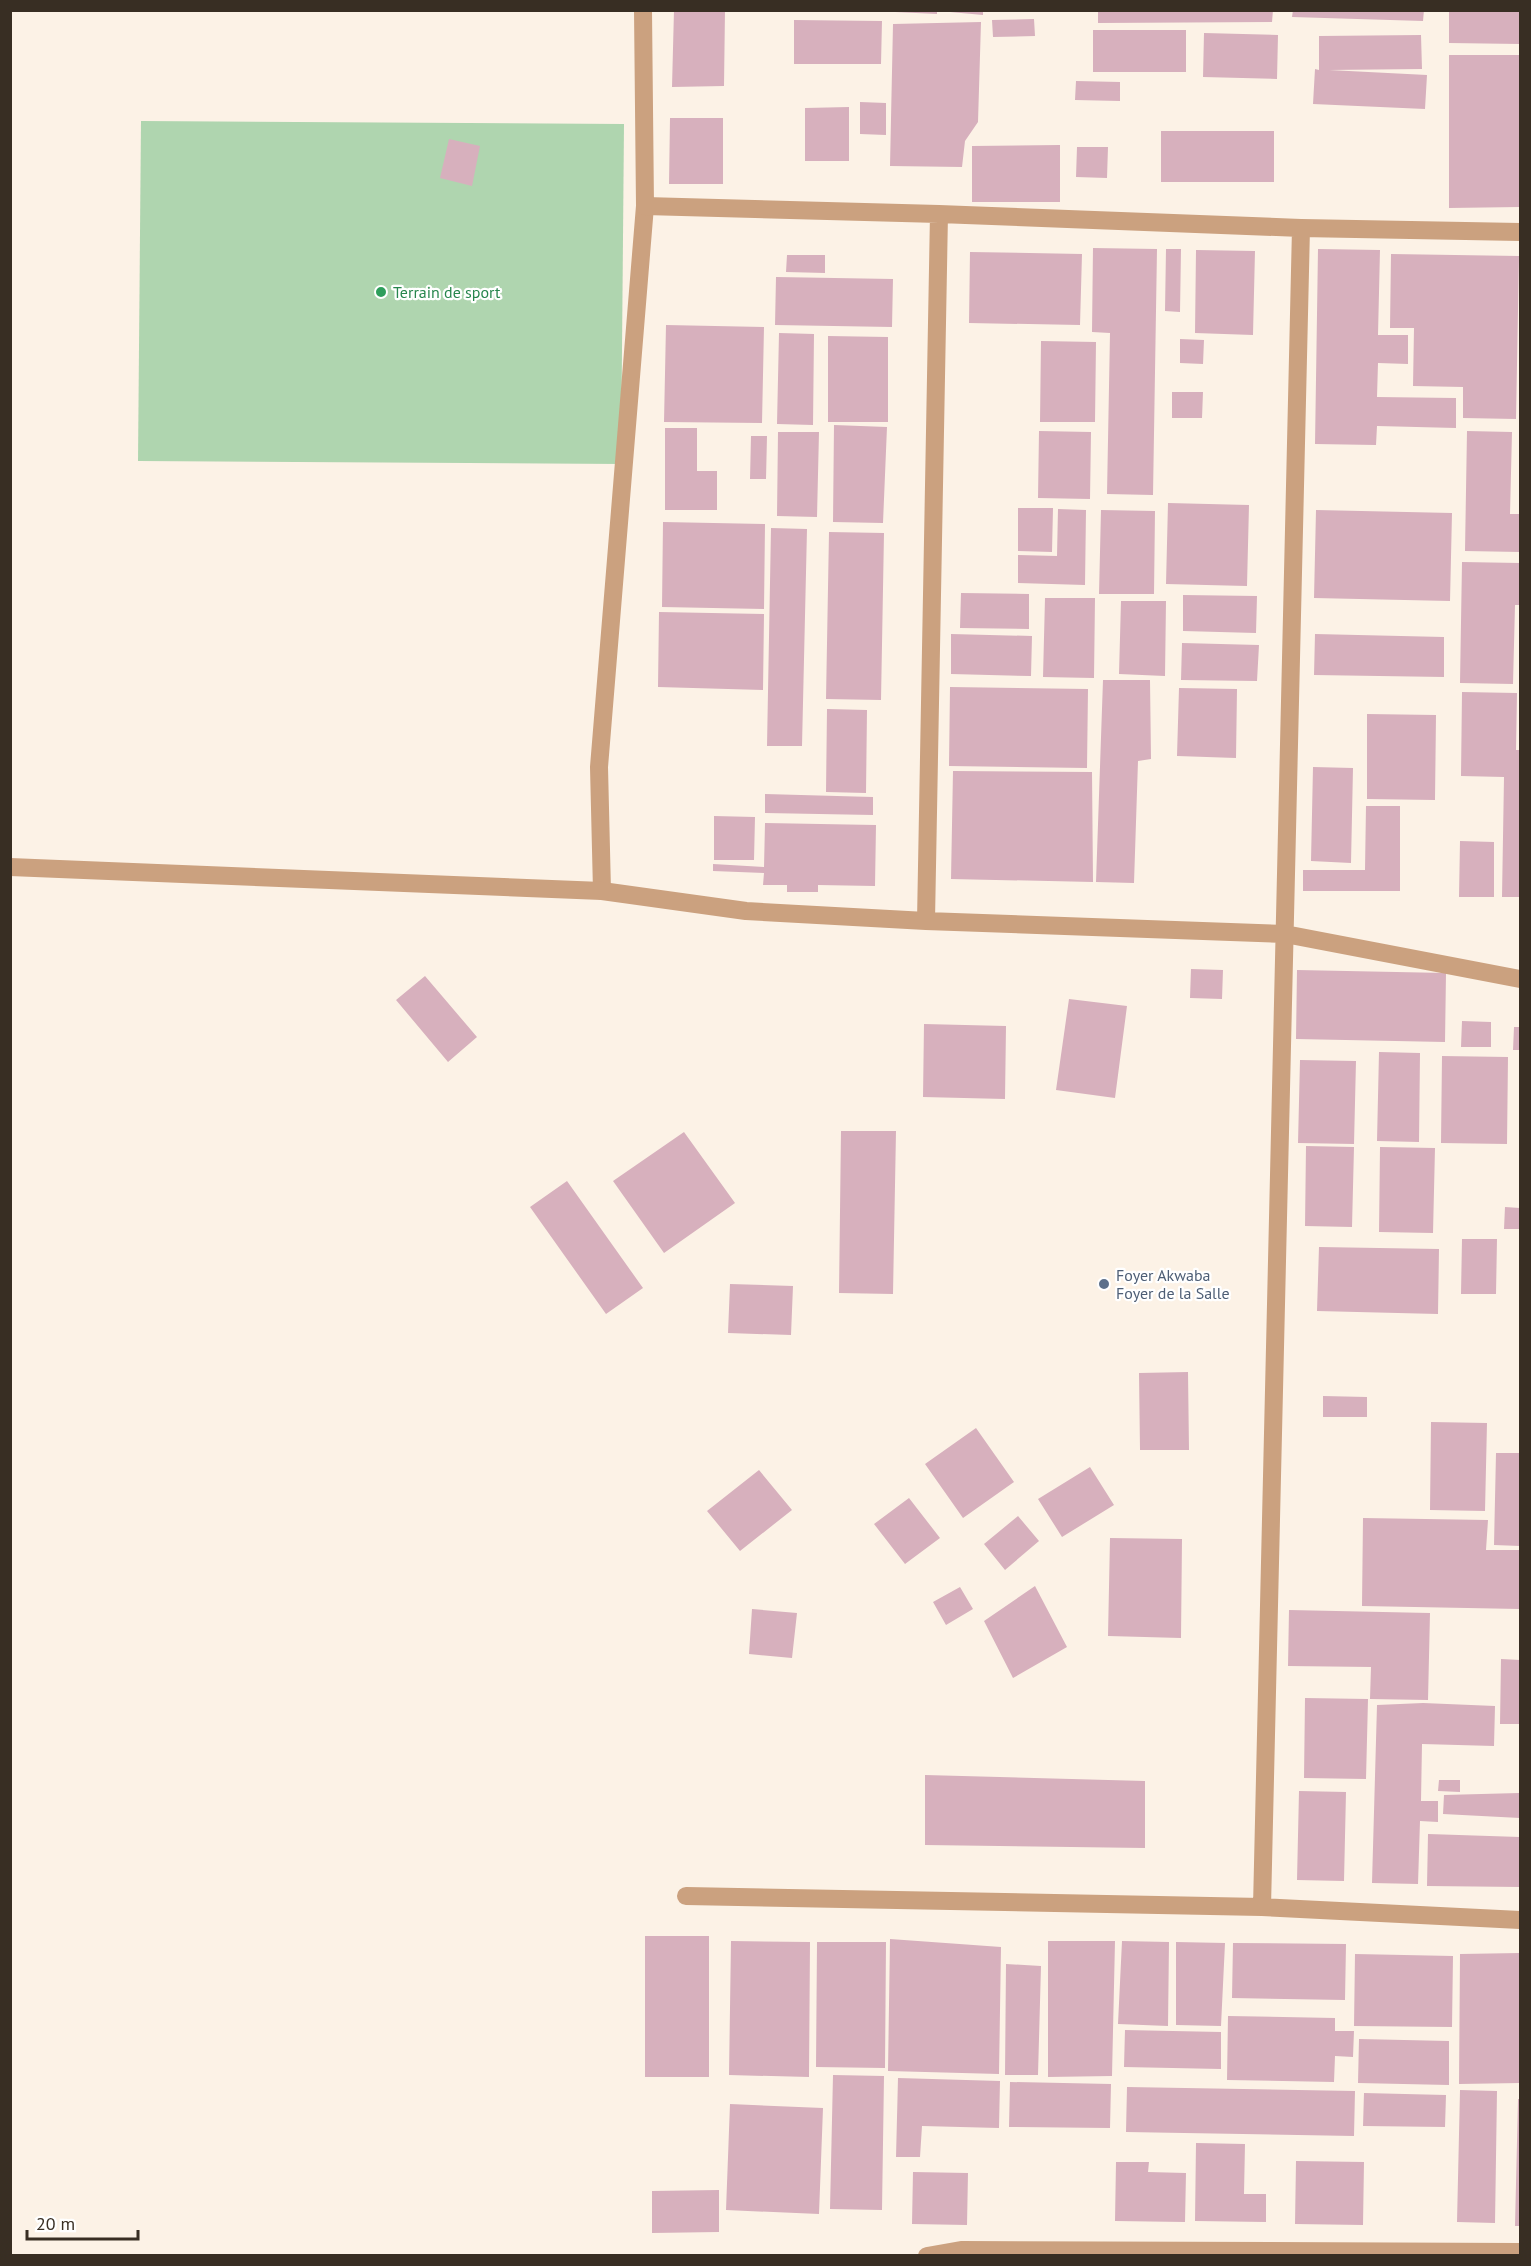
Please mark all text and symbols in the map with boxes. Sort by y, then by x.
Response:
place label: Terrain de sport [393,282,501,302]
marker: Terrain de sport [374,285,388,299]
place label: Foyer Akwaba Foyer de la Salle [1116,1265,1230,1303]
marker: Foyer Akwaba Foyer de la Salle [1097,1277,1111,1291]
scale bar [27,2203,138,2241]
text: 20 m [36,2212,75,2235]

